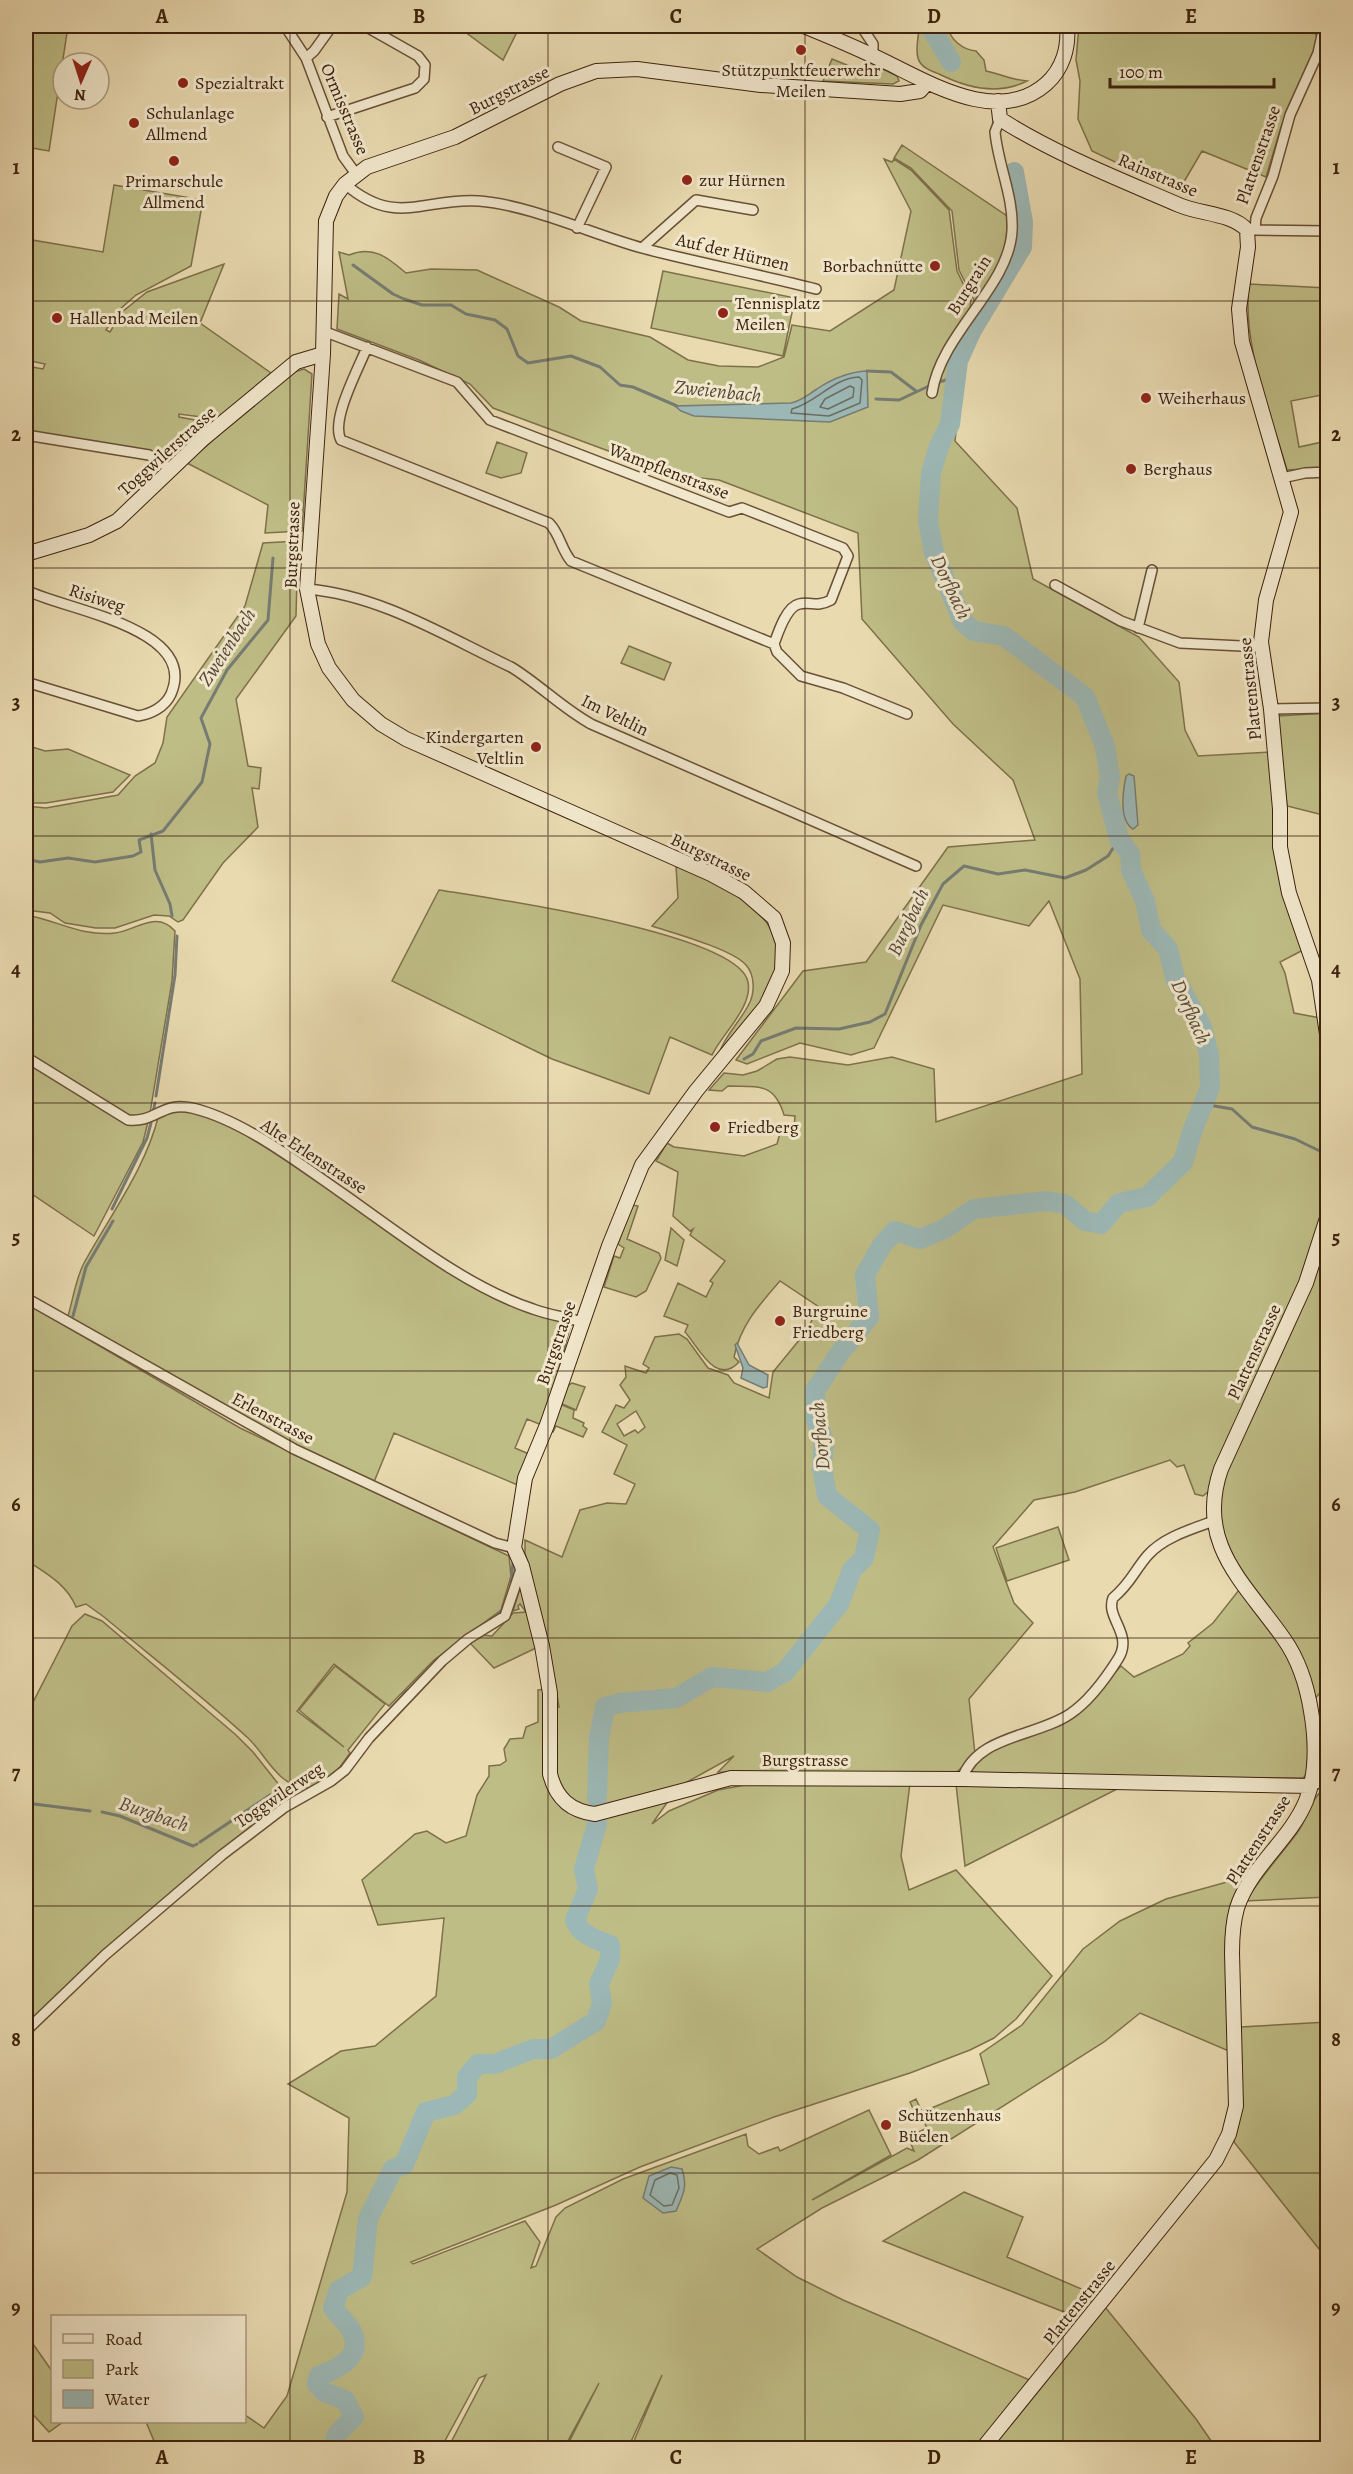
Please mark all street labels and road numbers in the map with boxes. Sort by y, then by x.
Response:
street label: Ormisstrasse [315,59,375,159]
street label: Burgstrasse [465,60,553,120]
street label: Plattenstrasse [1230,102,1286,208]
street label: Rainstrasse [1114,147,1202,203]
street label: Auf der Hürnen [673,227,792,277]
street label: Burgrain [941,250,997,320]
street label: Toggwilerstrasse [113,401,221,501]
street label: Wampflenstrasse [604,437,733,505]
street label: Burgstrasse [278,501,306,589]
street label: Risiweg [66,578,128,618]
street label: Plattenstrasse [1233,636,1267,742]
street label: Im Veltlin [577,688,653,742]
street label: Burgstrasse [667,827,755,887]
street label: Alte Erlenstrasse [255,1112,372,1199]
street label: Burgstrasse [530,1298,582,1388]
street label: Plattenstrasse [1221,1300,1287,1404]
street label: Erlenstrasse [228,1386,318,1450]
street label: Burgstrasse [761,1748,849,1772]
street label: Toggwilerweg [230,1756,328,1834]
street label: Plattenstrasse [1220,1790,1296,1890]
street label: Plattenstrasse [1037,2254,1121,2350]

